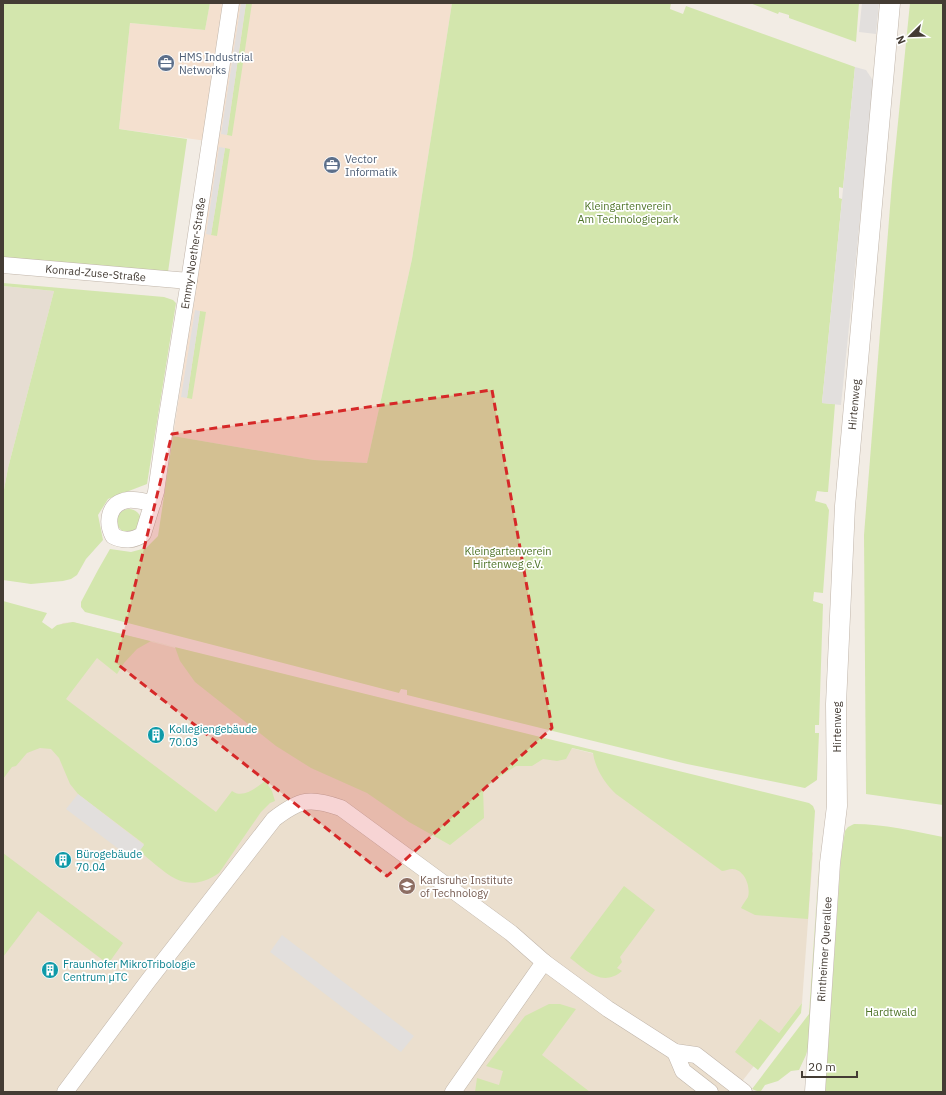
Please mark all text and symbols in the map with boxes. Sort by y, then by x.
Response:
north arrow [890,16,930,56]
text: N [893,33,909,46]
place label: HMS Industrial Networks [179,50,253,77]
office icon: HMS Industrial Networks [156,53,176,73]
place label: Vector Informatik [345,152,397,179]
office icon: Vector Informatik [322,155,342,175]
street label: Emmy-Noether-Straße [178,196,209,310]
park label: Kleingartenverein Am Technologiepark [578,199,679,226]
street label: Konrad-Zuse-Straße [45,262,147,284]
street label: Hirtenweg [845,378,863,431]
park label: Kleingartenverein Hirtenweg e.V. [464,544,552,571]
street label: Hirtenweg [830,701,844,752]
place label: Kollegiengebäude 70.03 [169,722,257,749]
building icon: Kollegiengebäude 70.03 [146,725,166,745]
place label: Bürogebäude 70.04 [76,847,142,874]
building icon: Bürogebäude 70.04 [53,850,73,870]
place label: Karlsruhe Institute of Technology [420,873,513,900]
school or university icon: Karlsruhe Institute of Technology [397,876,417,896]
street label: Rintheimer Querallee [814,896,835,1002]
place label: Fraunhofer MikroTribologie Centrum µTC [63,957,196,984]
building icon: Fraunhofer MikroTribologie Centrum µTC [40,960,60,980]
park label: Hardtwald [865,1005,917,1019]
scale bar [802,1053,857,1079]
text: 20 m [808,1059,836,1074]

